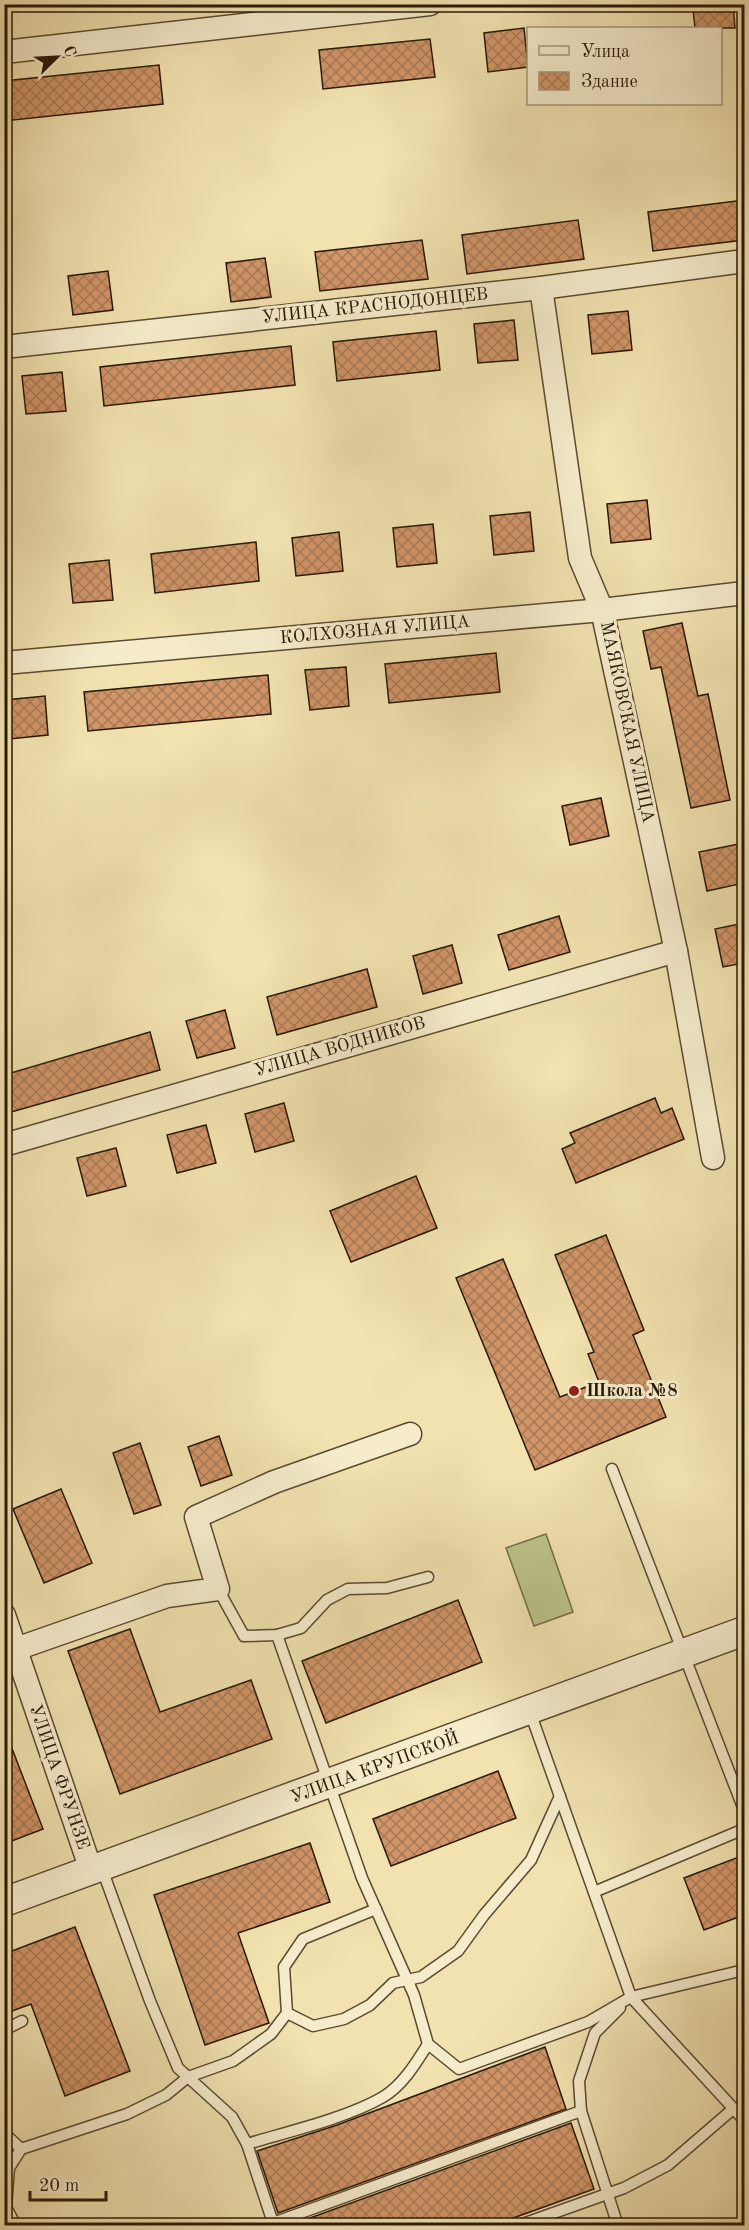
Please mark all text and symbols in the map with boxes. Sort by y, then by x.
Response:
north arrow [27,27,87,87]
legend [527,27,722,105]
text: Улица [581,43,630,61]
text: С [59,44,78,60]
text: Здание [581,73,638,91]
street label: УЛИЦА КРАСНОДОНЦЕВ [261,285,489,327]
street label: КОЛХОЗНАЯ УЛИЦА [279,613,471,647]
street label: МАЯКОВСКАЯ УЛИЦА [597,620,657,825]
street label: УЛИЦА ВОДНИКОВ [252,1014,428,1080]
place label: Школа №8 [586,1382,678,1400]
marker: Школа №8 [567,1384,581,1398]
street label: УЛИЦА ФРУНЗЕ [26,1702,92,1852]
street label: УЛИЦА КРУПСКОЙ [287,1725,462,1807]
scale bar [30,2164,106,2202]
text: 20 m [39,2177,79,2195]

